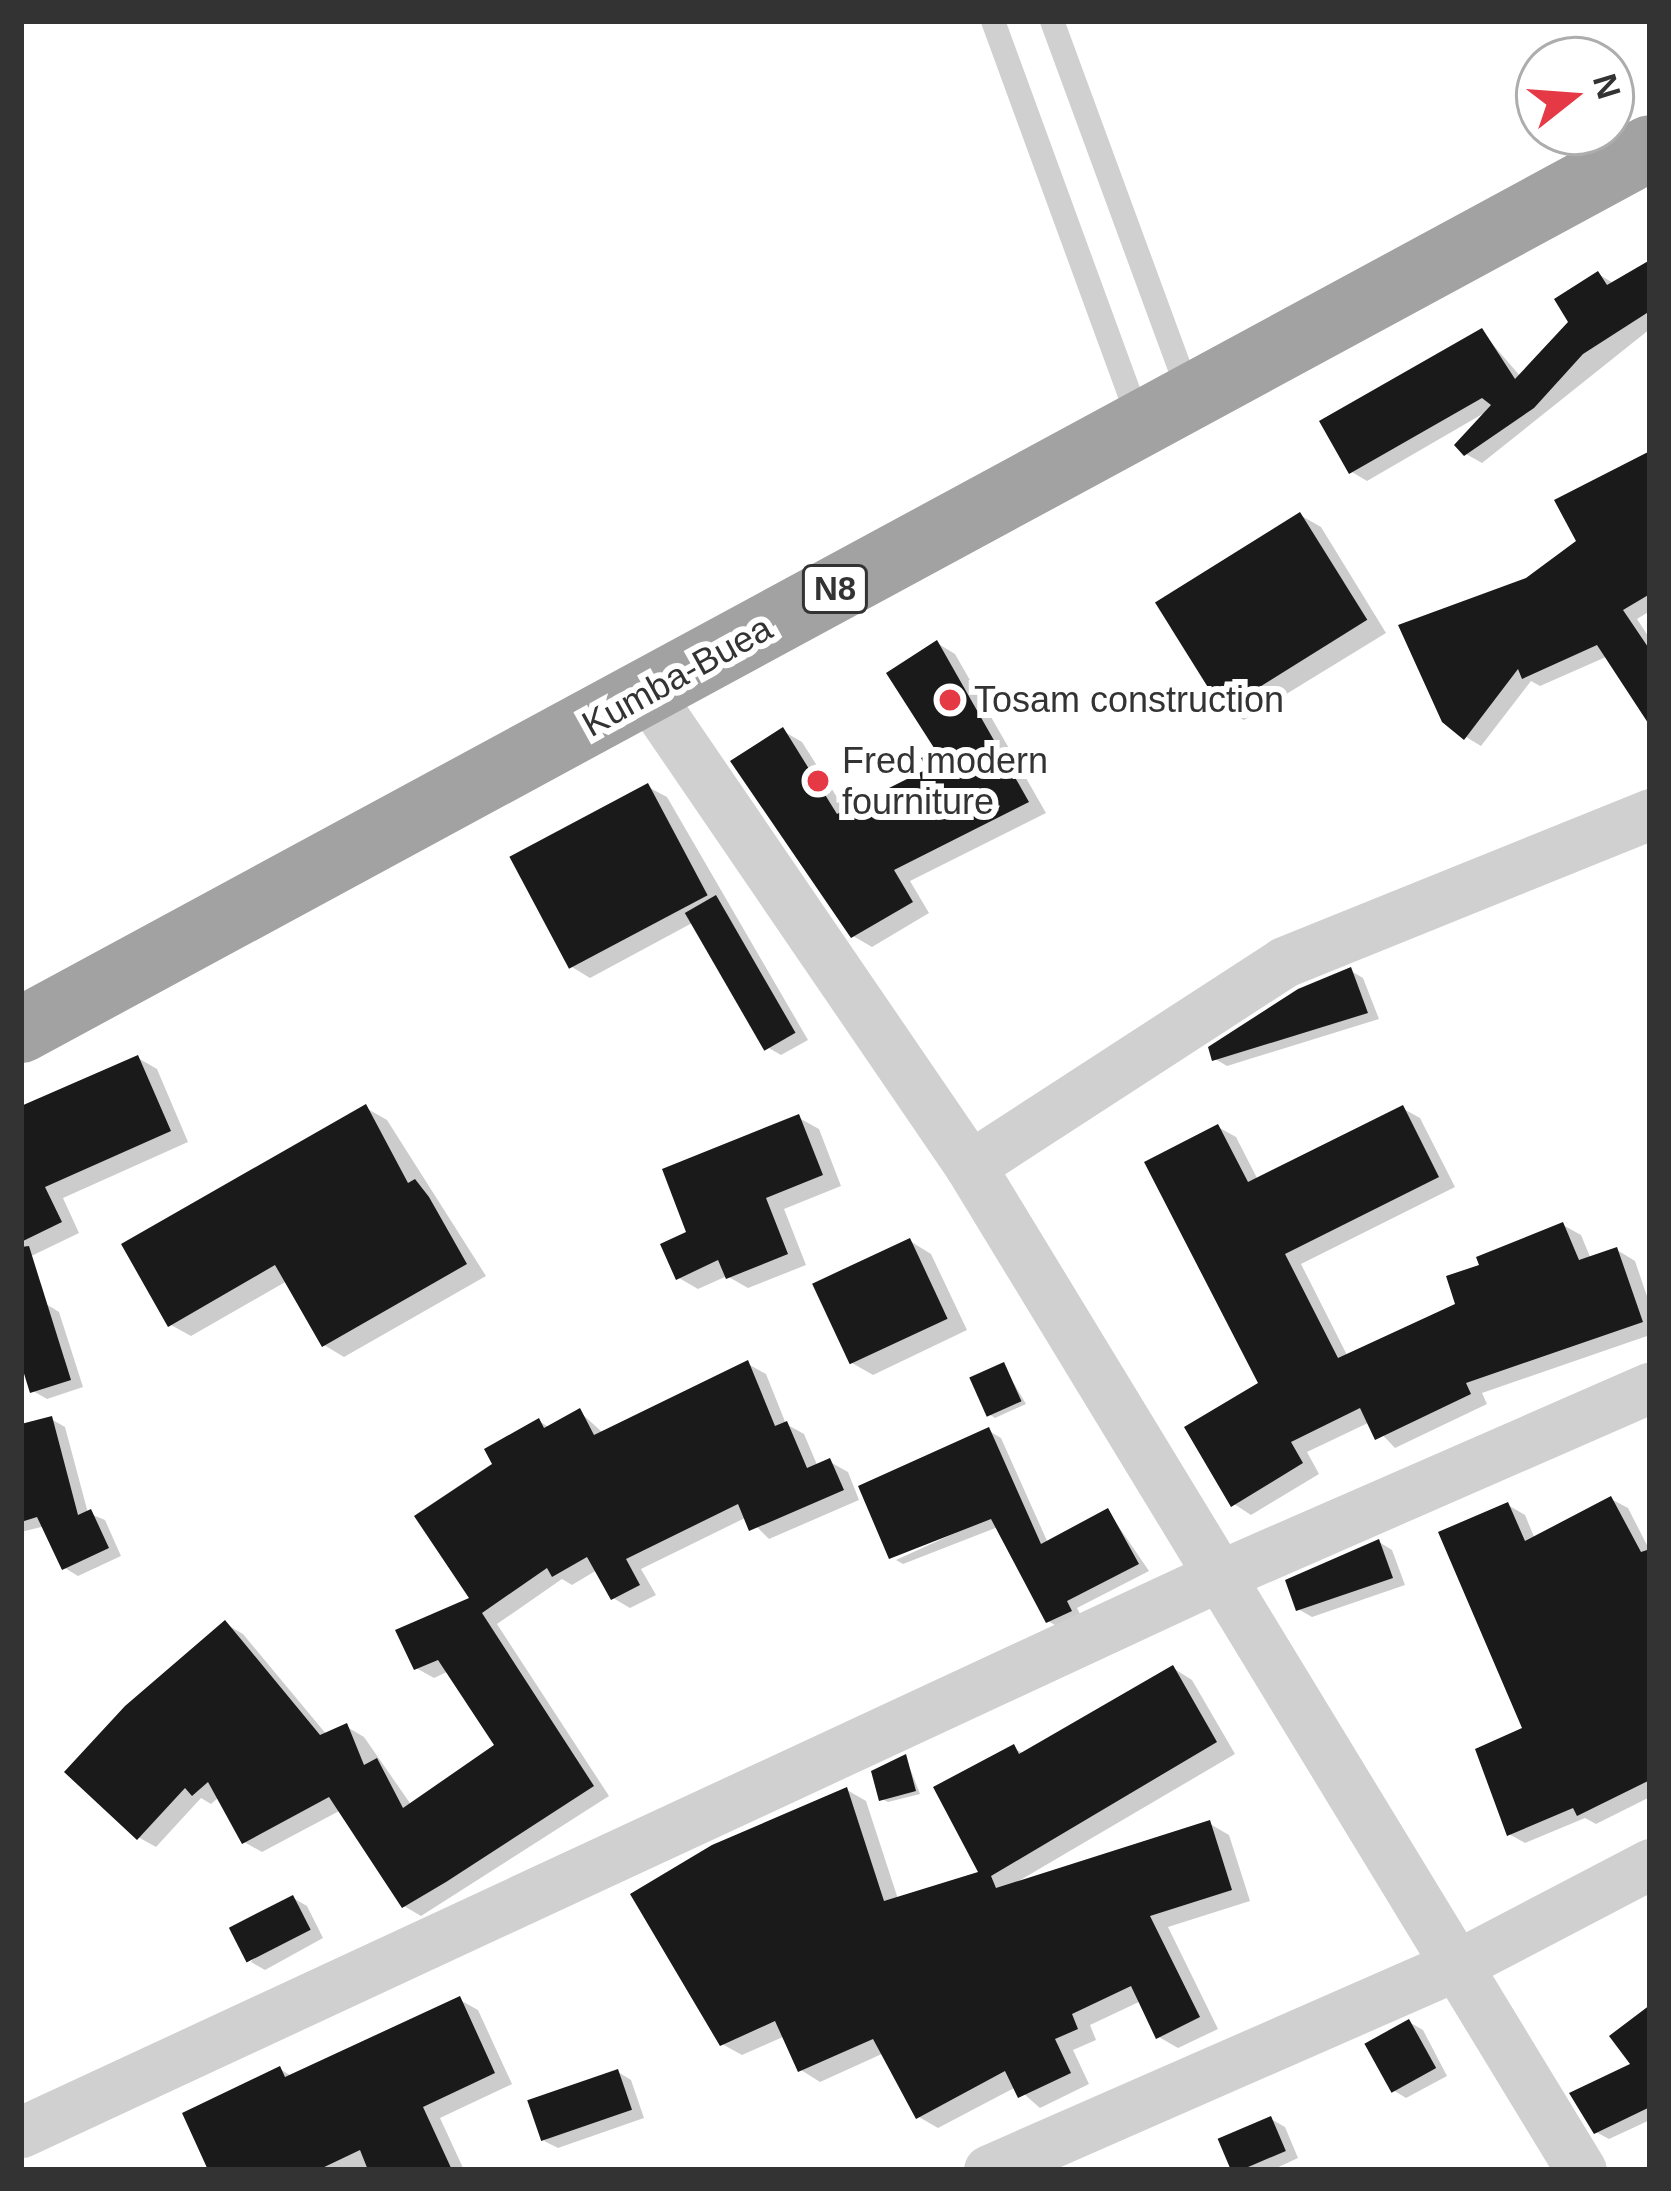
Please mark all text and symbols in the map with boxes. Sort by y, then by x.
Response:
north arrow [1515,36,1635,156]
text: N [1586,69,1628,103]
road number: N8 [799,562,871,616]
street label: Kumba-Buea [575,606,779,746]
place label: Tosam construction [974,678,1284,722]
marker: Tosam construction [937,687,963,713]
place label: Fred modern fourniture [842,738,1048,823]
marker: Fred modern fourniture [805,768,831,794]

